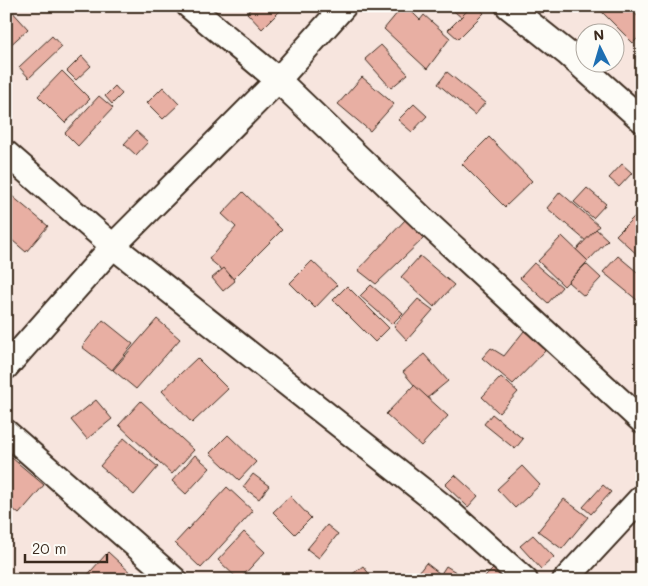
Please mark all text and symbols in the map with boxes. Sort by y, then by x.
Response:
north arrow [576,22,626,72]
text: N [593,25,605,44]
scale bar [25,531,108,563]
text: 20 m [32,538,66,558]

